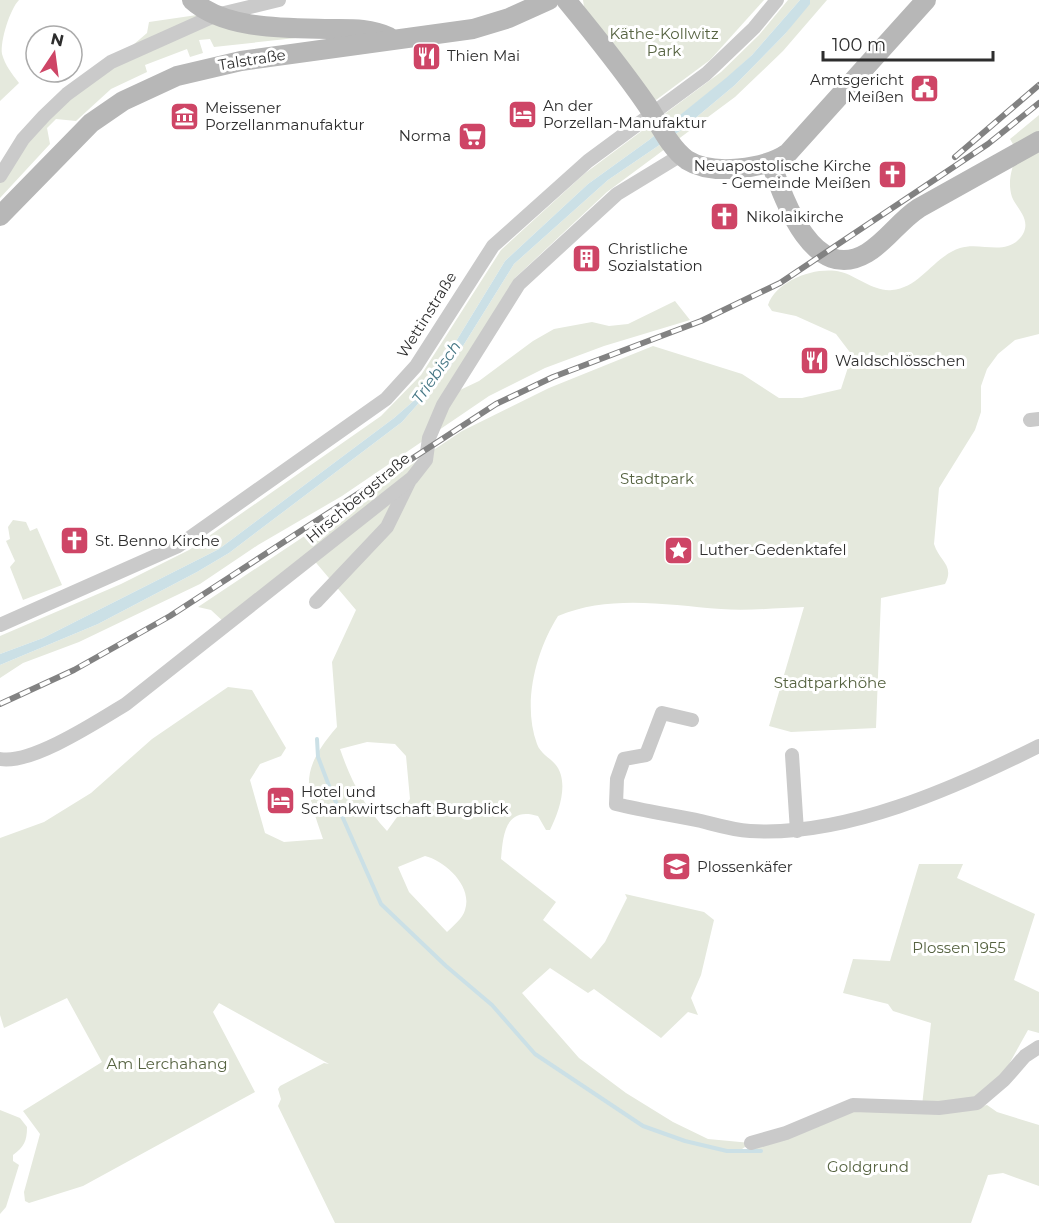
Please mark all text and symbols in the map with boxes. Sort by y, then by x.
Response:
north arrow [24,24,84,84]
park label: Käthe-Kollwitz Park [609,24,719,60]
scale bar [823,24,992,62]
text: N [49,29,66,51]
text: 100 m [832,34,886,56]
restaurant icon: Thien Mai [410,40,442,72]
street label: Talstraße [217,45,287,74]
place label: Thien Mai [447,46,520,65]
place label: Amtsgericht Meißen [810,70,904,106]
public building icon: Amtsgericht Meißen [909,73,941,105]
place label: An der Porzellan-Manufaktur [543,96,707,132]
place label: Meissener Porzellanmanufaktur [205,98,365,134]
hotel icon: An der Porzellan-Manufaktur [506,99,538,131]
museum icon: Meissener Porzellanmanufaktur [168,101,200,133]
supermarket icon: Norma [456,120,488,152]
place label: Norma [399,126,451,145]
place label: Neuapostolische Kirche - Gemeinde Meißen [694,156,871,192]
church icon: Neuapostolische Kirche - Gemeinde Meißen [876,159,908,191]
church icon: Nikolaikirche [709,201,741,233]
place label: Nikolaikirche [746,207,844,226]
place label: Christliche Sozialstation [608,239,703,275]
building icon: Christliche Sozialstation [571,242,603,274]
street label: Wettinstraße [393,268,461,361]
water label: Triebisch [408,337,465,407]
restaurant icon: Waldschlösschen [798,345,830,377]
place label: Waldschlösschen [835,351,965,370]
street label: Hirschbergstraße [302,449,414,547]
park label: Stadtpark [620,469,694,488]
church icon: St. Benno Kirche [58,525,90,557]
place label: St. Benno Kirche [95,531,220,550]
place icon: Luther-Gedenktafel [662,534,694,566]
place label: Luther-Gedenktafel [699,540,846,559]
park label: Stadtparkhöhe [774,673,886,692]
place label: Hotel und Schankwirtschaft Burgblick [301,782,509,818]
hotel icon: Hotel und Schankwirtschaft Burgblick [264,785,296,817]
school or university icon: Plossenkäfer [660,851,692,883]
place label: Plossenkäfer [697,857,793,876]
park label: Plossen 1955 [912,938,1006,957]
park label: Am Lerchahang [107,1054,227,1073]
park label: Goldgrund [827,1157,909,1176]

